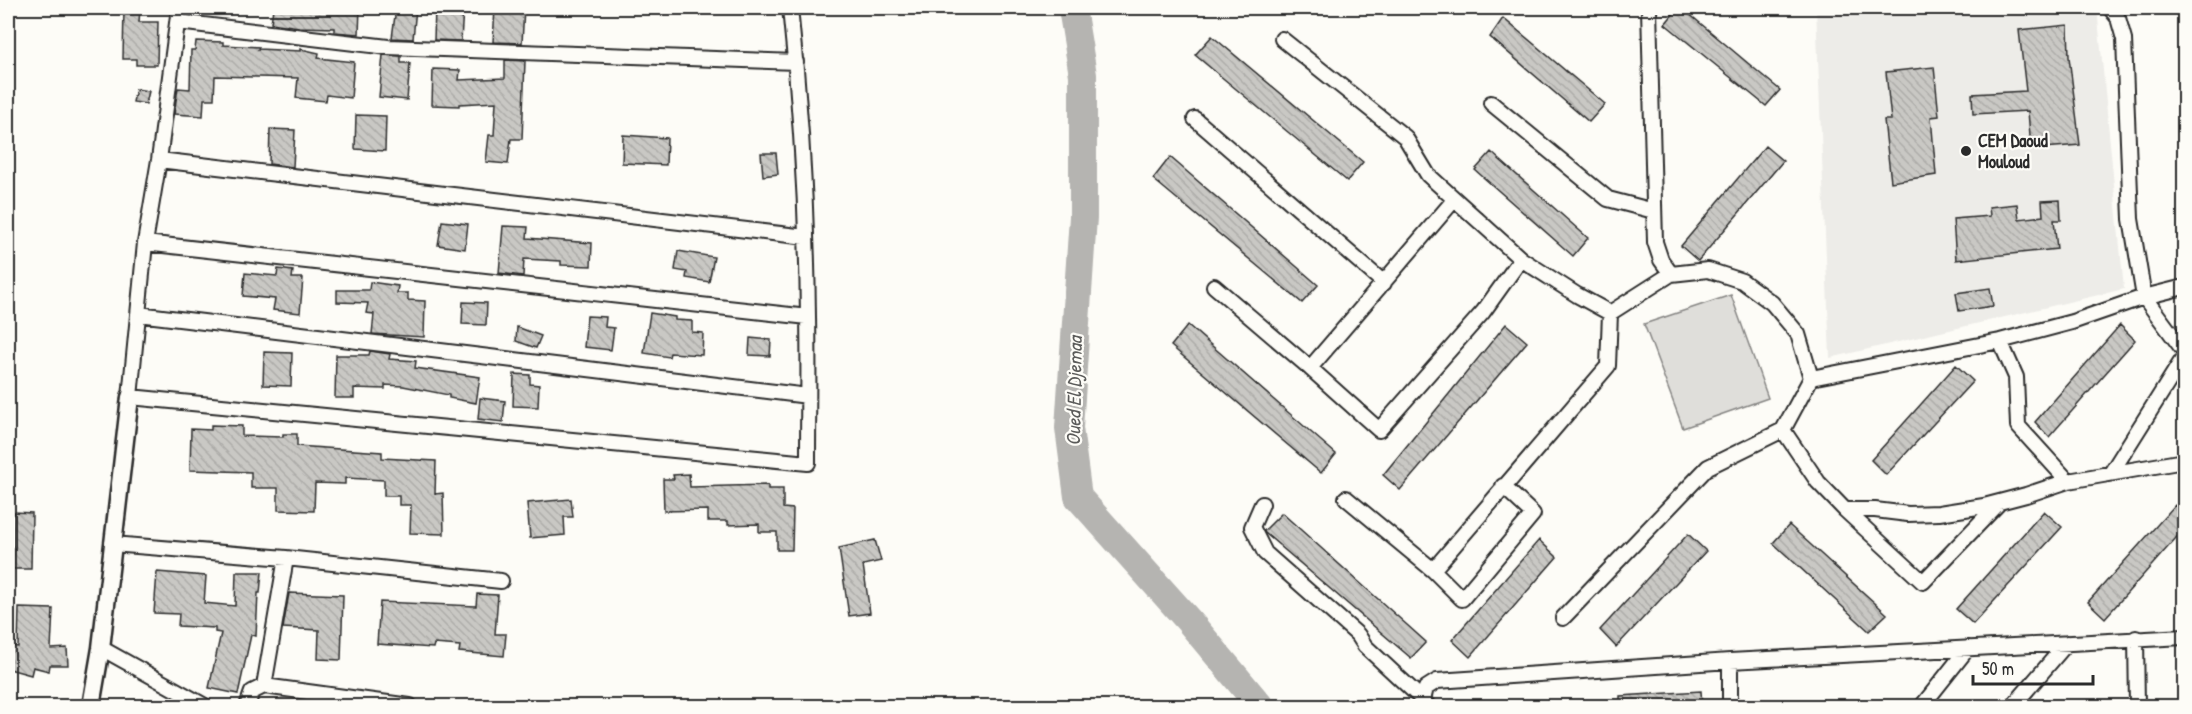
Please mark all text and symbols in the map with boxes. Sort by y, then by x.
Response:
place label: CEM Daoud Mouloud [1978,128,2048,174]
marker: CEM Daoud Mouloud [1959,144,1973,158]
water label: Oued El Djemaa [1059,334,1088,446]
scale bar [1973,648,2093,686]
text: 50 m [1982,656,2014,681]

